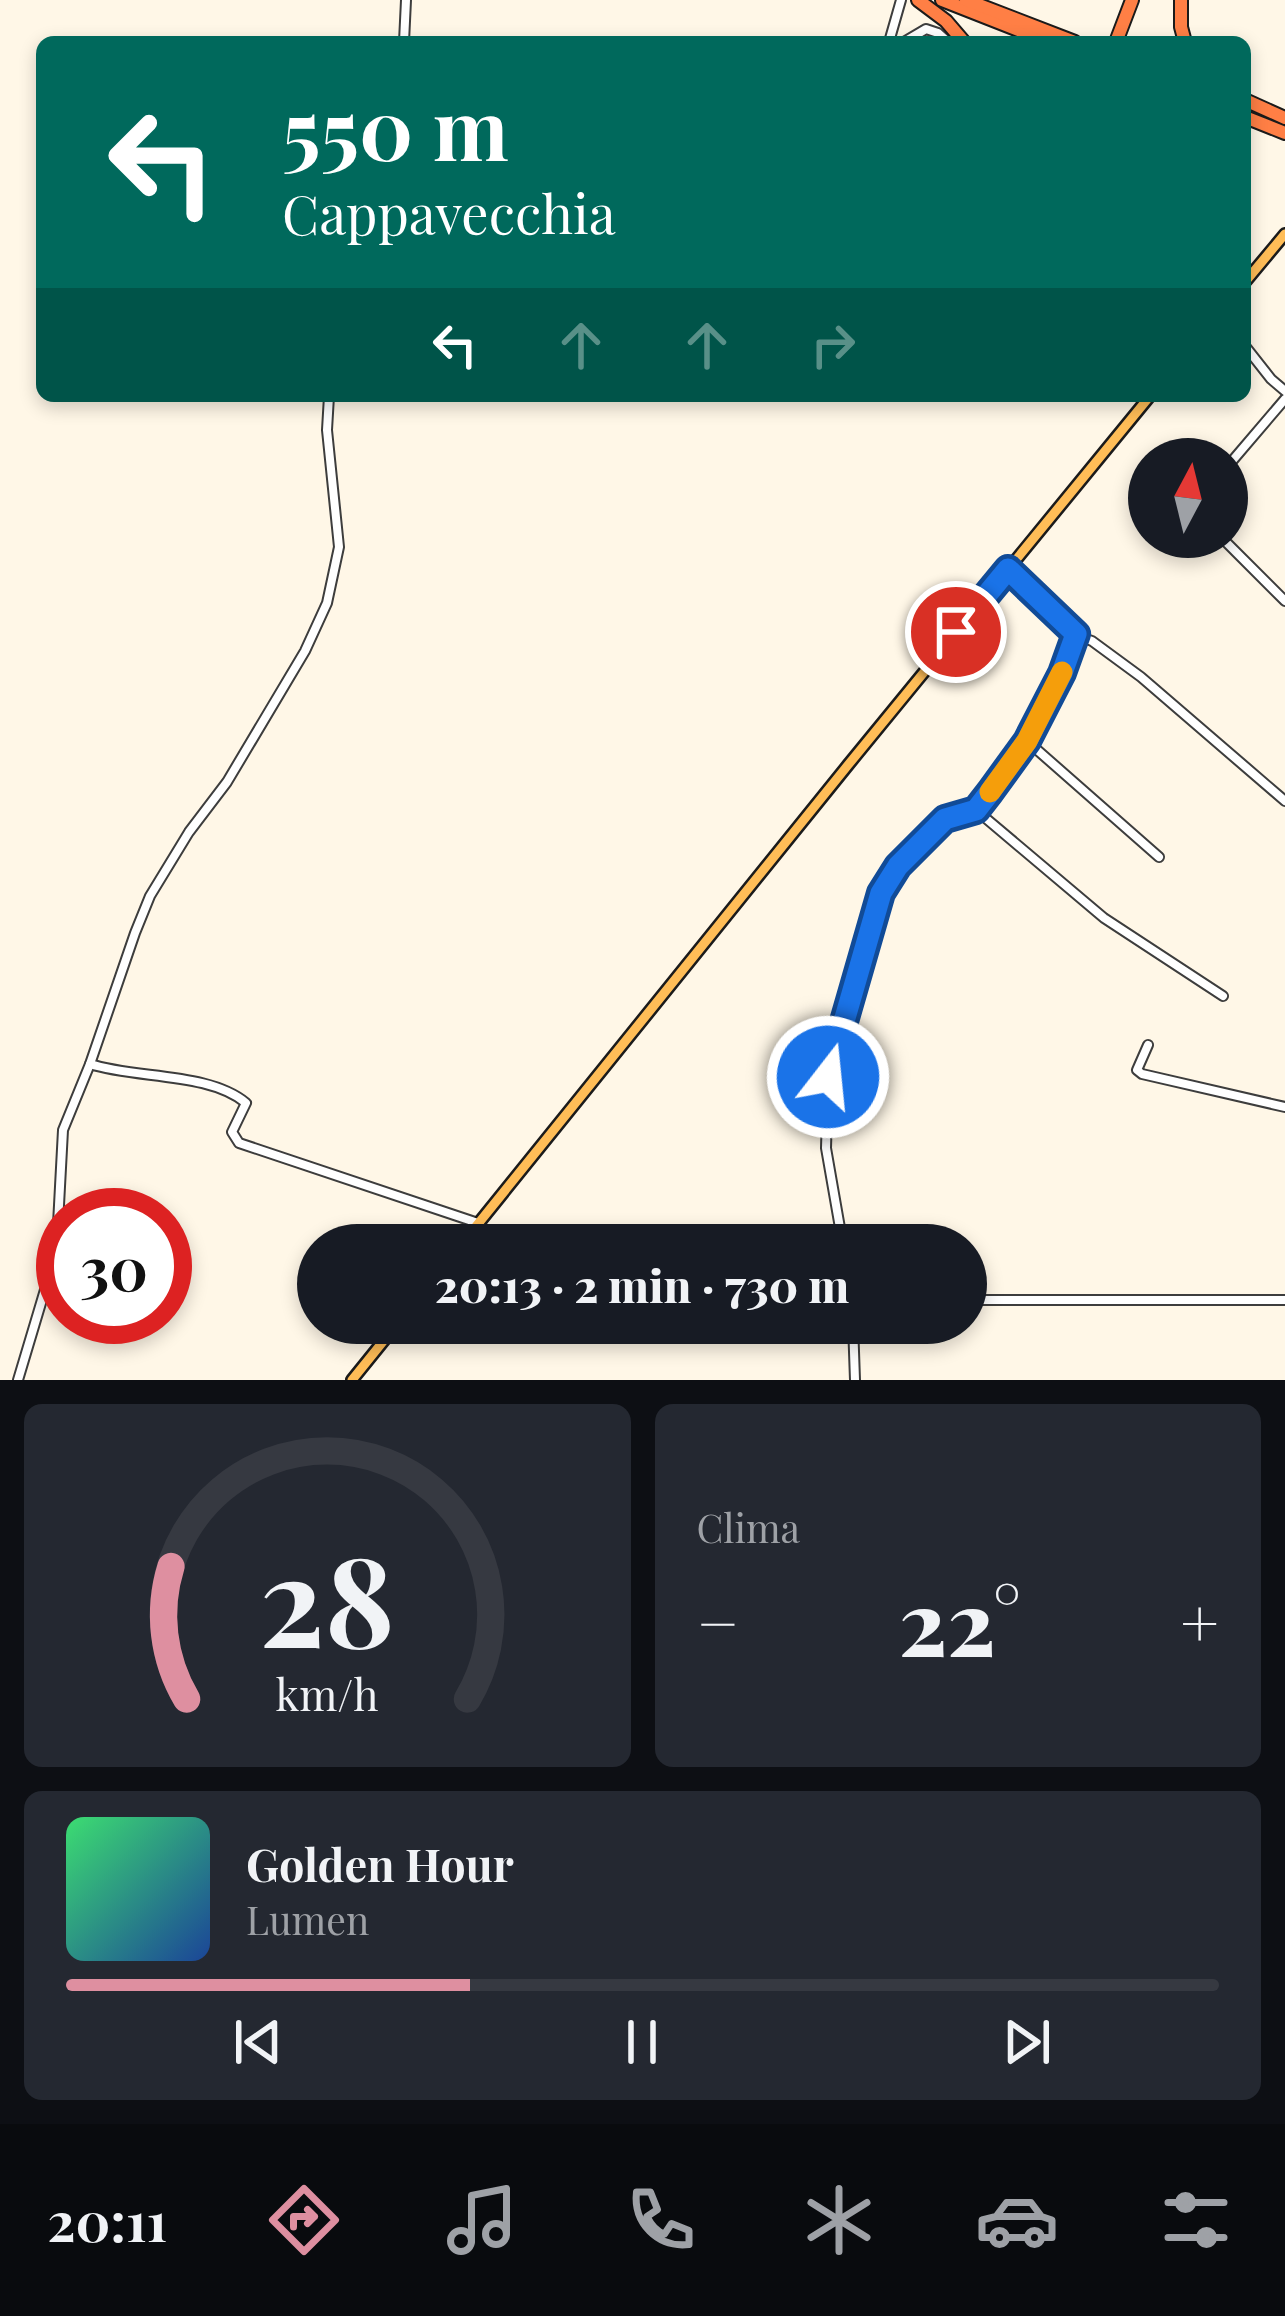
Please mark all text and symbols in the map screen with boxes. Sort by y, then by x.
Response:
text: 550 m [282,70,509,182]
icon: left [84,84,240,240]
text: Cappavecchia [282,177,616,249]
icon: left [422,312,488,378]
icon: ahead [548,312,614,378]
icon: ahead [674,312,740,378]
icon: right [800,312,866,378]
north arrow [1128,438,1248,558]
map controls [1128,438,1248,558]
pin [905,581,1007,683]
icon: arrive [923,599,989,665]
position arrow [765,1014,891,1140]
speed limit sign: 30 [36,1188,192,1344]
text: 20:13 · 2 min · 730 m [435,1254,849,1314]
text: Clima [697,1501,800,1553]
text: 28 [260,1513,395,1679]
text: 22° [899,1560,1021,1680]
text: − [697,1577,739,1665]
text: + [1180,1577,1219,1665]
text: km/h [276,1664,379,1721]
text: Golden Hour [246,1833,514,1893]
text: Lumen [246,1893,369,1945]
icon: previous [225,2009,291,2075]
icon: pause [609,2009,675,2075]
icon: next [994,2009,1060,2075]
icon: directions [262,2178,346,2262]
icon: music [440,2178,524,2262]
icon: phone [619,2178,703,2262]
icon: climate [797,2178,881,2262]
icon: car [975,2178,1059,2262]
icon: filters [1154,2178,1238,2262]
text: 20:11 [47,2184,167,2256]

